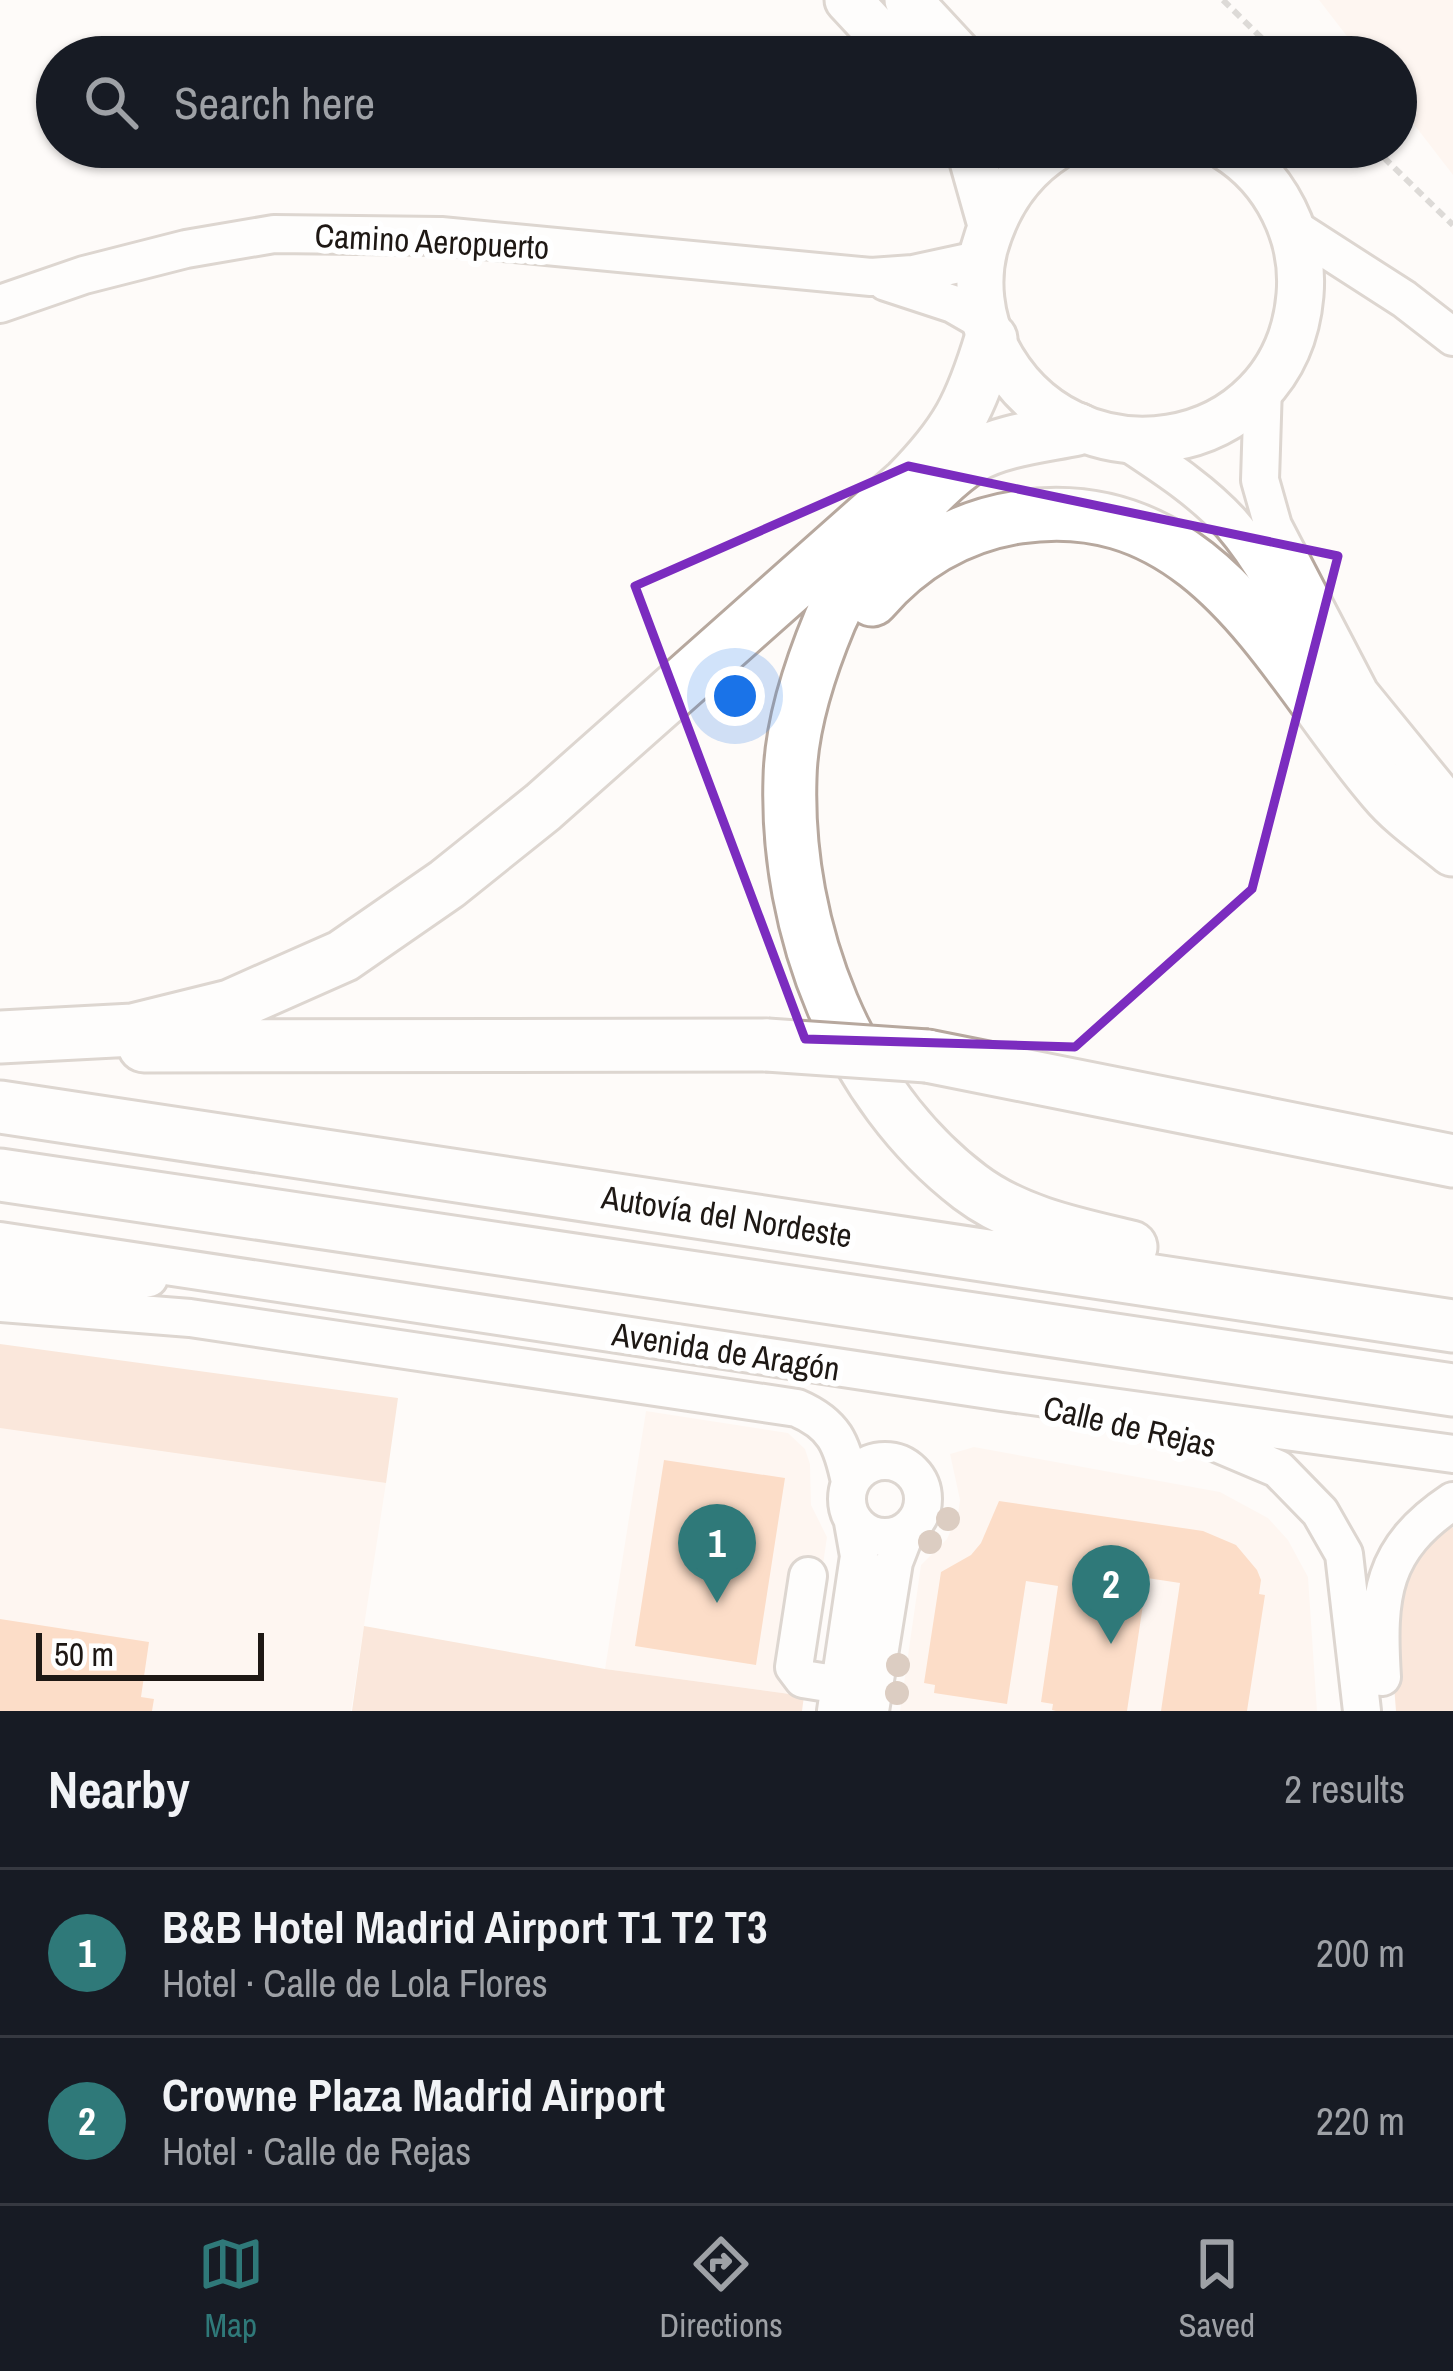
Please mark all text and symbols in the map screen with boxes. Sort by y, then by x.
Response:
search box [36,36,1417,168]
icon: search [78,69,144,135]
text: Search here [174,72,375,133]
street label: Camino Aeropuerto [314,213,550,269]
your location [705,666,765,726]
street label: Autovía del Nordeste [598,1174,855,1257]
street label: Avenida de Aragón [608,1311,843,1391]
street label: Calle de Rejas [1039,1385,1221,1467]
pin: 1 [678,1504,756,1603]
pin: 2 [1072,1545,1150,1644]
scale bar [36,1627,264,1680]
text: 50 m [54,1632,114,1676]
text: Nearby [48,1755,190,1824]
text: 2 results [1284,1763,1405,1815]
text: B&B Hotel Madrid Airport T1 T2 T3 [162,1896,768,1957]
text: 1 [78,1927,96,1979]
text: 200 m [1316,1927,1405,1979]
text: Hotel · Calle de Lola Flores [162,1957,548,2009]
text: Crowne Plaza Madrid Airport [162,2064,665,2125]
text: 2 [78,2095,96,2147]
text: 220 m [1316,2095,1405,2147]
text: Hotel · Calle de Rejas [162,2125,471,2177]
tab: Map [198,2231,264,2347]
tab: Directions [659,2231,783,2347]
tab: Saved [1178,2231,1255,2347]

